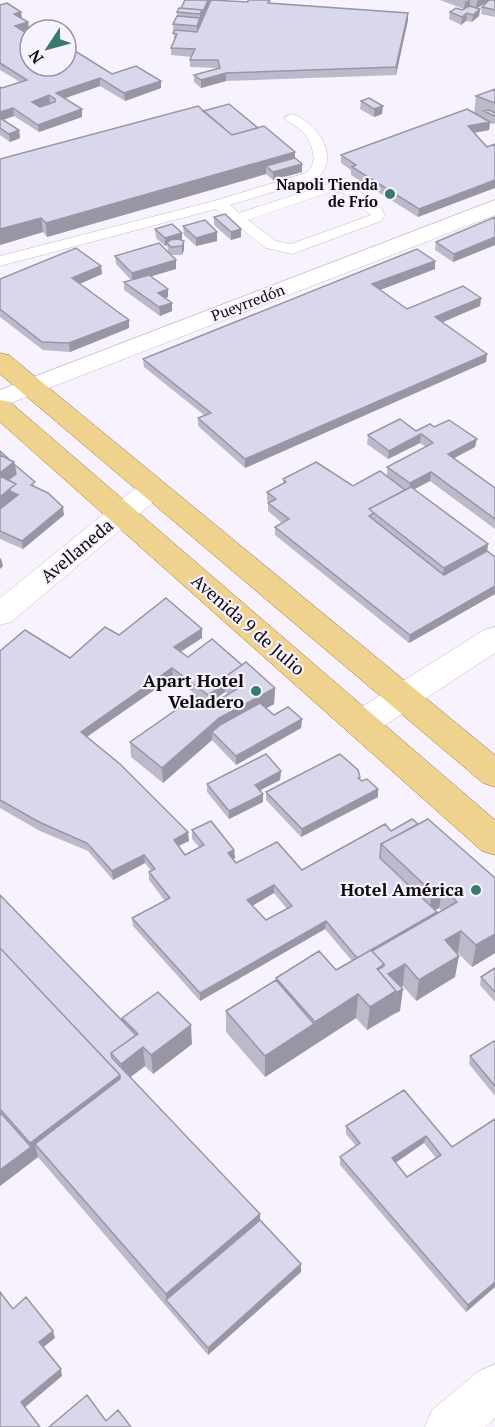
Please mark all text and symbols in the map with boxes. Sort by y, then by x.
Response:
north arrow [18,18,78,78]
text: N [23,45,48,68]
place label: Napoli Tienda de Frío [276,174,379,211]
marker: Napoli Tienda de Frío [383,187,397,201]
street label: Pueyrredón [208,279,287,325]
street label: Avellaneda [35,513,118,588]
street label: Avenida 9 de Julio [187,568,311,680]
place label: Apart Hotel Veladero [143,668,244,713]
marker: Apart Hotel Veladero [249,684,263,698]
place label: Hotel América [340,877,464,901]
marker: Hotel América [469,883,483,897]

